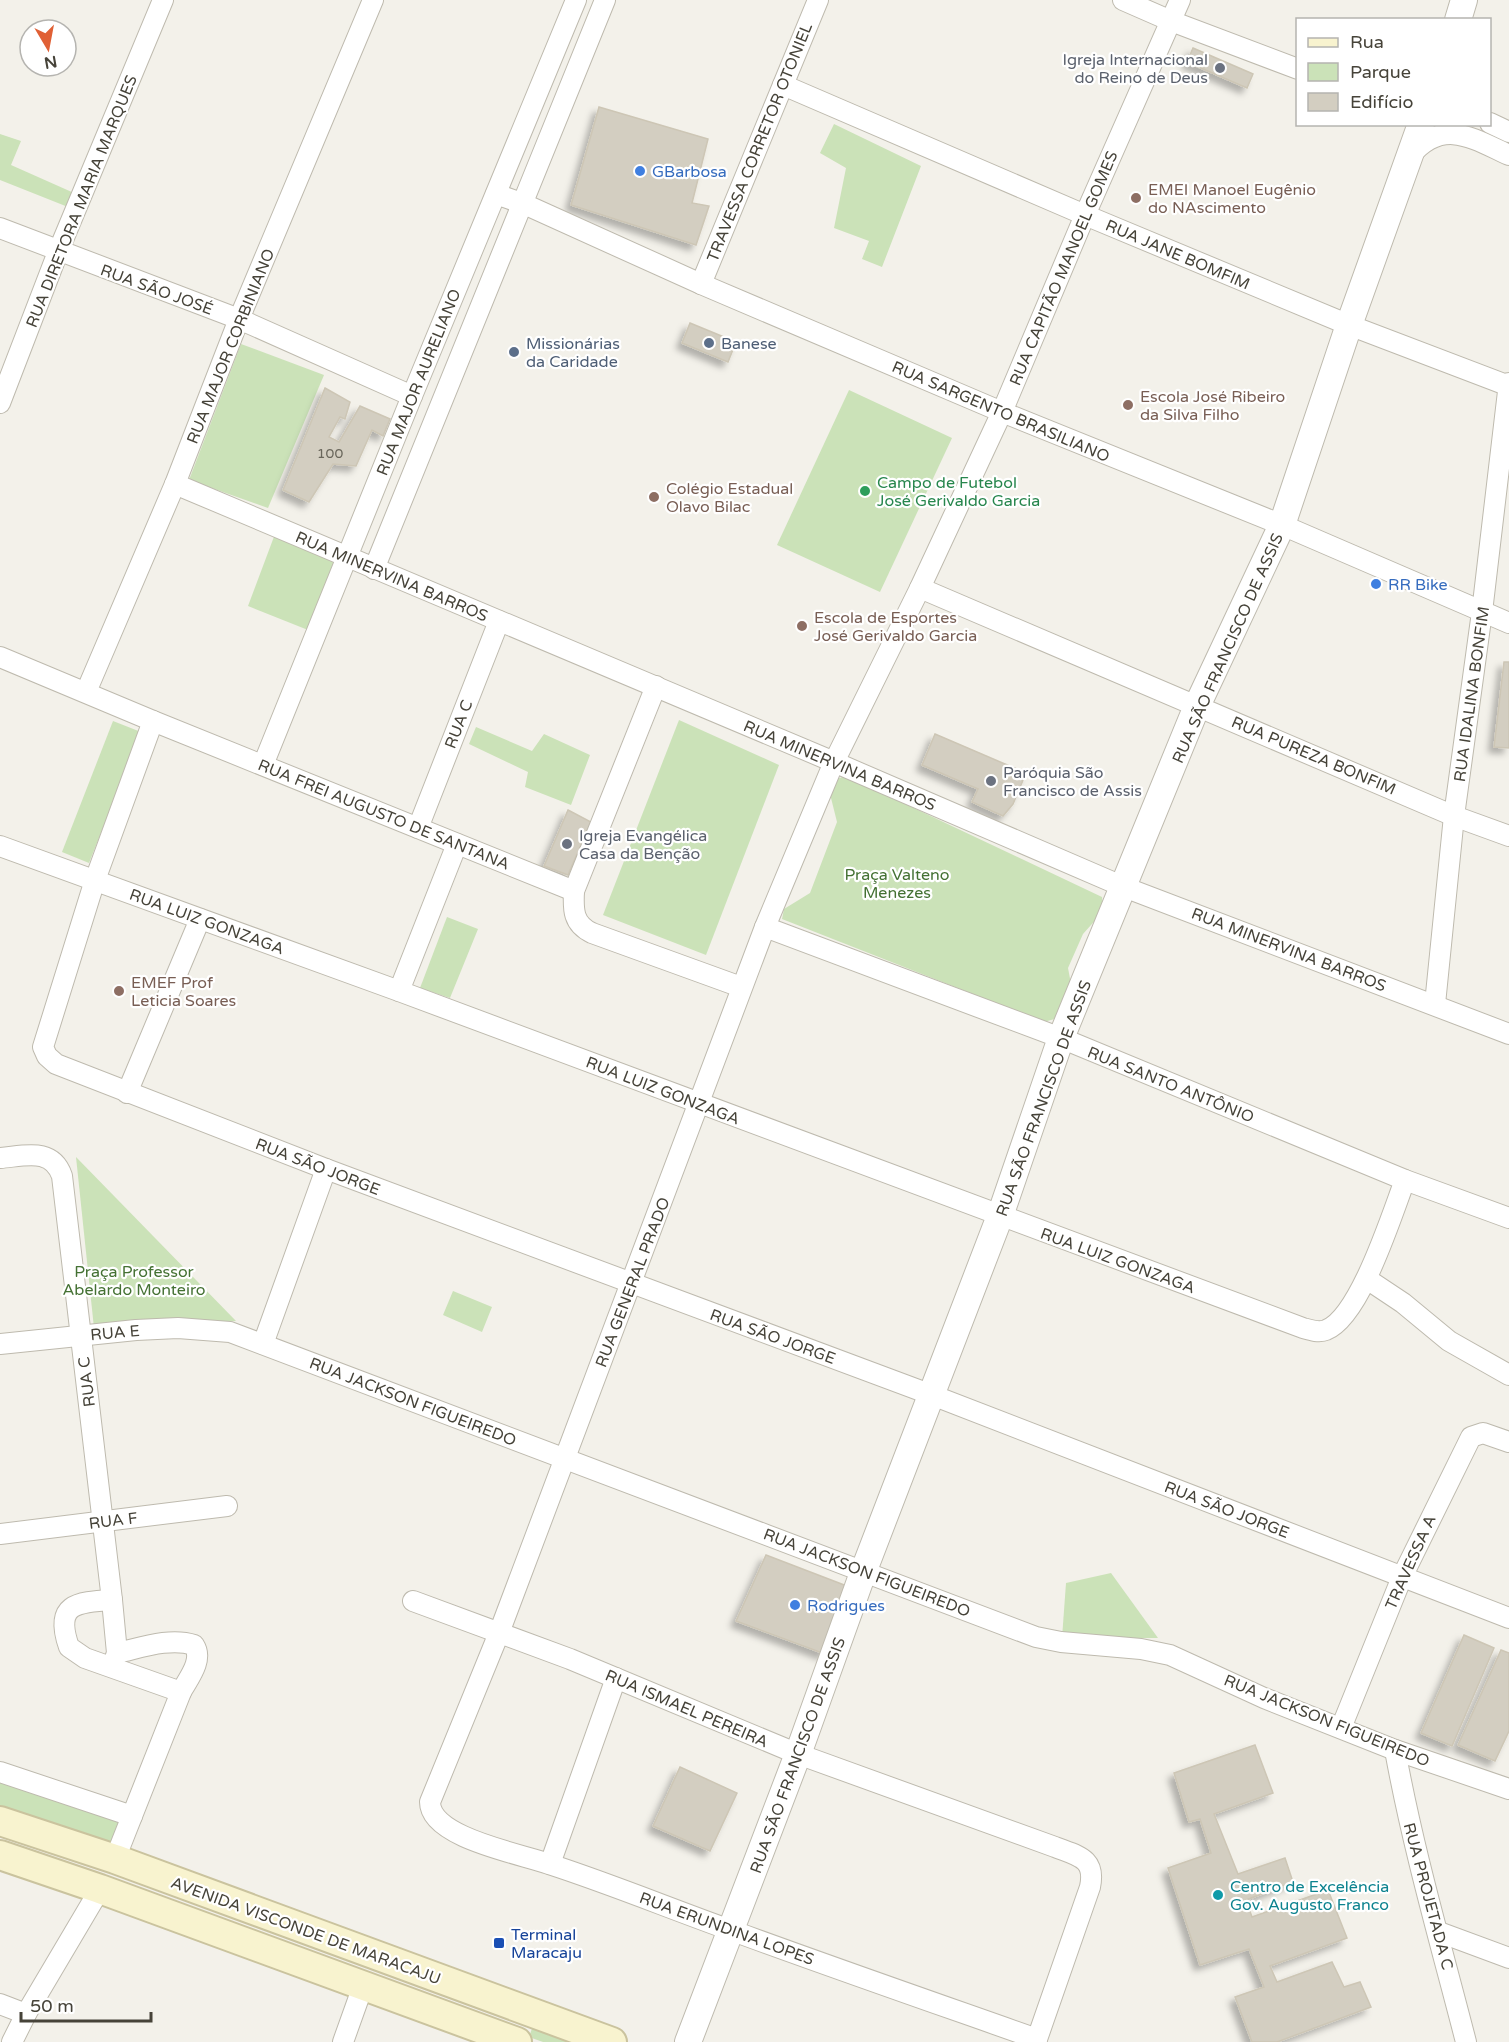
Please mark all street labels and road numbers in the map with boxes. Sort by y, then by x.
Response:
street label: TRAVESSA CORRETOR OTONIEL [703,20,817,265]
street label: RUA DIRETORA MARIA MARQUES [22,72,142,331]
street label: RUA CAPITÃO MANOEL GOMES [1005,148,1123,389]
street label: RUA JANE BOMFIM [1102,215,1253,294]
street label: RUA MAJOR CORBINIANO [183,246,279,447]
street label: RUA SÃO JOSÉ [98,260,216,320]
street label: RUA MAJOR AURELIANO [372,286,466,479]
street label: RUA SARGENTO BRASILIANO [889,357,1112,467]
street label: RUA MINERVINA BARROS [292,527,491,627]
street label: RUA SÃO FRANCISCO DE ASSIS [1168,530,1288,767]
street label: RUA IDALINA BONFIM [1450,605,1494,783]
street label: RUA C [441,697,477,751]
street label: RUA PUREZA BONFIM [1228,712,1399,800]
street label: RUA MINERVINA BARROS [740,716,939,816]
street label: RUA FREI AUGUSTO DE SANTANA [255,755,512,875]
street label: RUA LUIZ GONZAGA [127,885,287,959]
street label: RUA MINERVINA BARROS [1188,904,1389,996]
street label: RUA SÃO FRANCISCO DE ASSIS [992,977,1096,1219]
street label: RUA SANTO ANTÔNIO [1084,1042,1257,1128]
street label: RUA LUIZ GONZAGA [583,1052,742,1130]
street label: RUA SÃO JORGE [252,1134,383,1200]
street label: RUA GENERAL PRADO [591,1195,675,1370]
street label: RUA LUIZ GONZAGA [1038,1224,1198,1298]
street label: RUA SÃO JORGE [707,1305,838,1369]
street label: RUA E [90,1321,141,1345]
street label: RUA JACKSON FIGUEIREDO [306,1353,519,1451]
street label: RUA C [74,1356,100,1408]
street label: RUA SÃO JORGE [1161,1477,1292,1543]
street label: RUA F [88,1508,139,1534]
street label: TRAVESSA A [1381,1512,1441,1613]
street label: RUA JACKSON FIGUEIREDO [760,1524,973,1622]
street label: RUA SÃO FRANCISCO DE ASSIS [746,1634,850,1876]
street label: RUA ISMAEL PEREIRA [602,1665,771,1752]
street label: RUA JACKSON FIGUEIREDO [1221,1670,1432,1771]
street label: RUA PROJETADA C [1399,1821,1457,1972]
street label: AVENIDA VISCONDE DE MARACAJU [168,1873,443,1989]
street label: RUA ERUNDINA LOPES [637,1888,817,1970]

